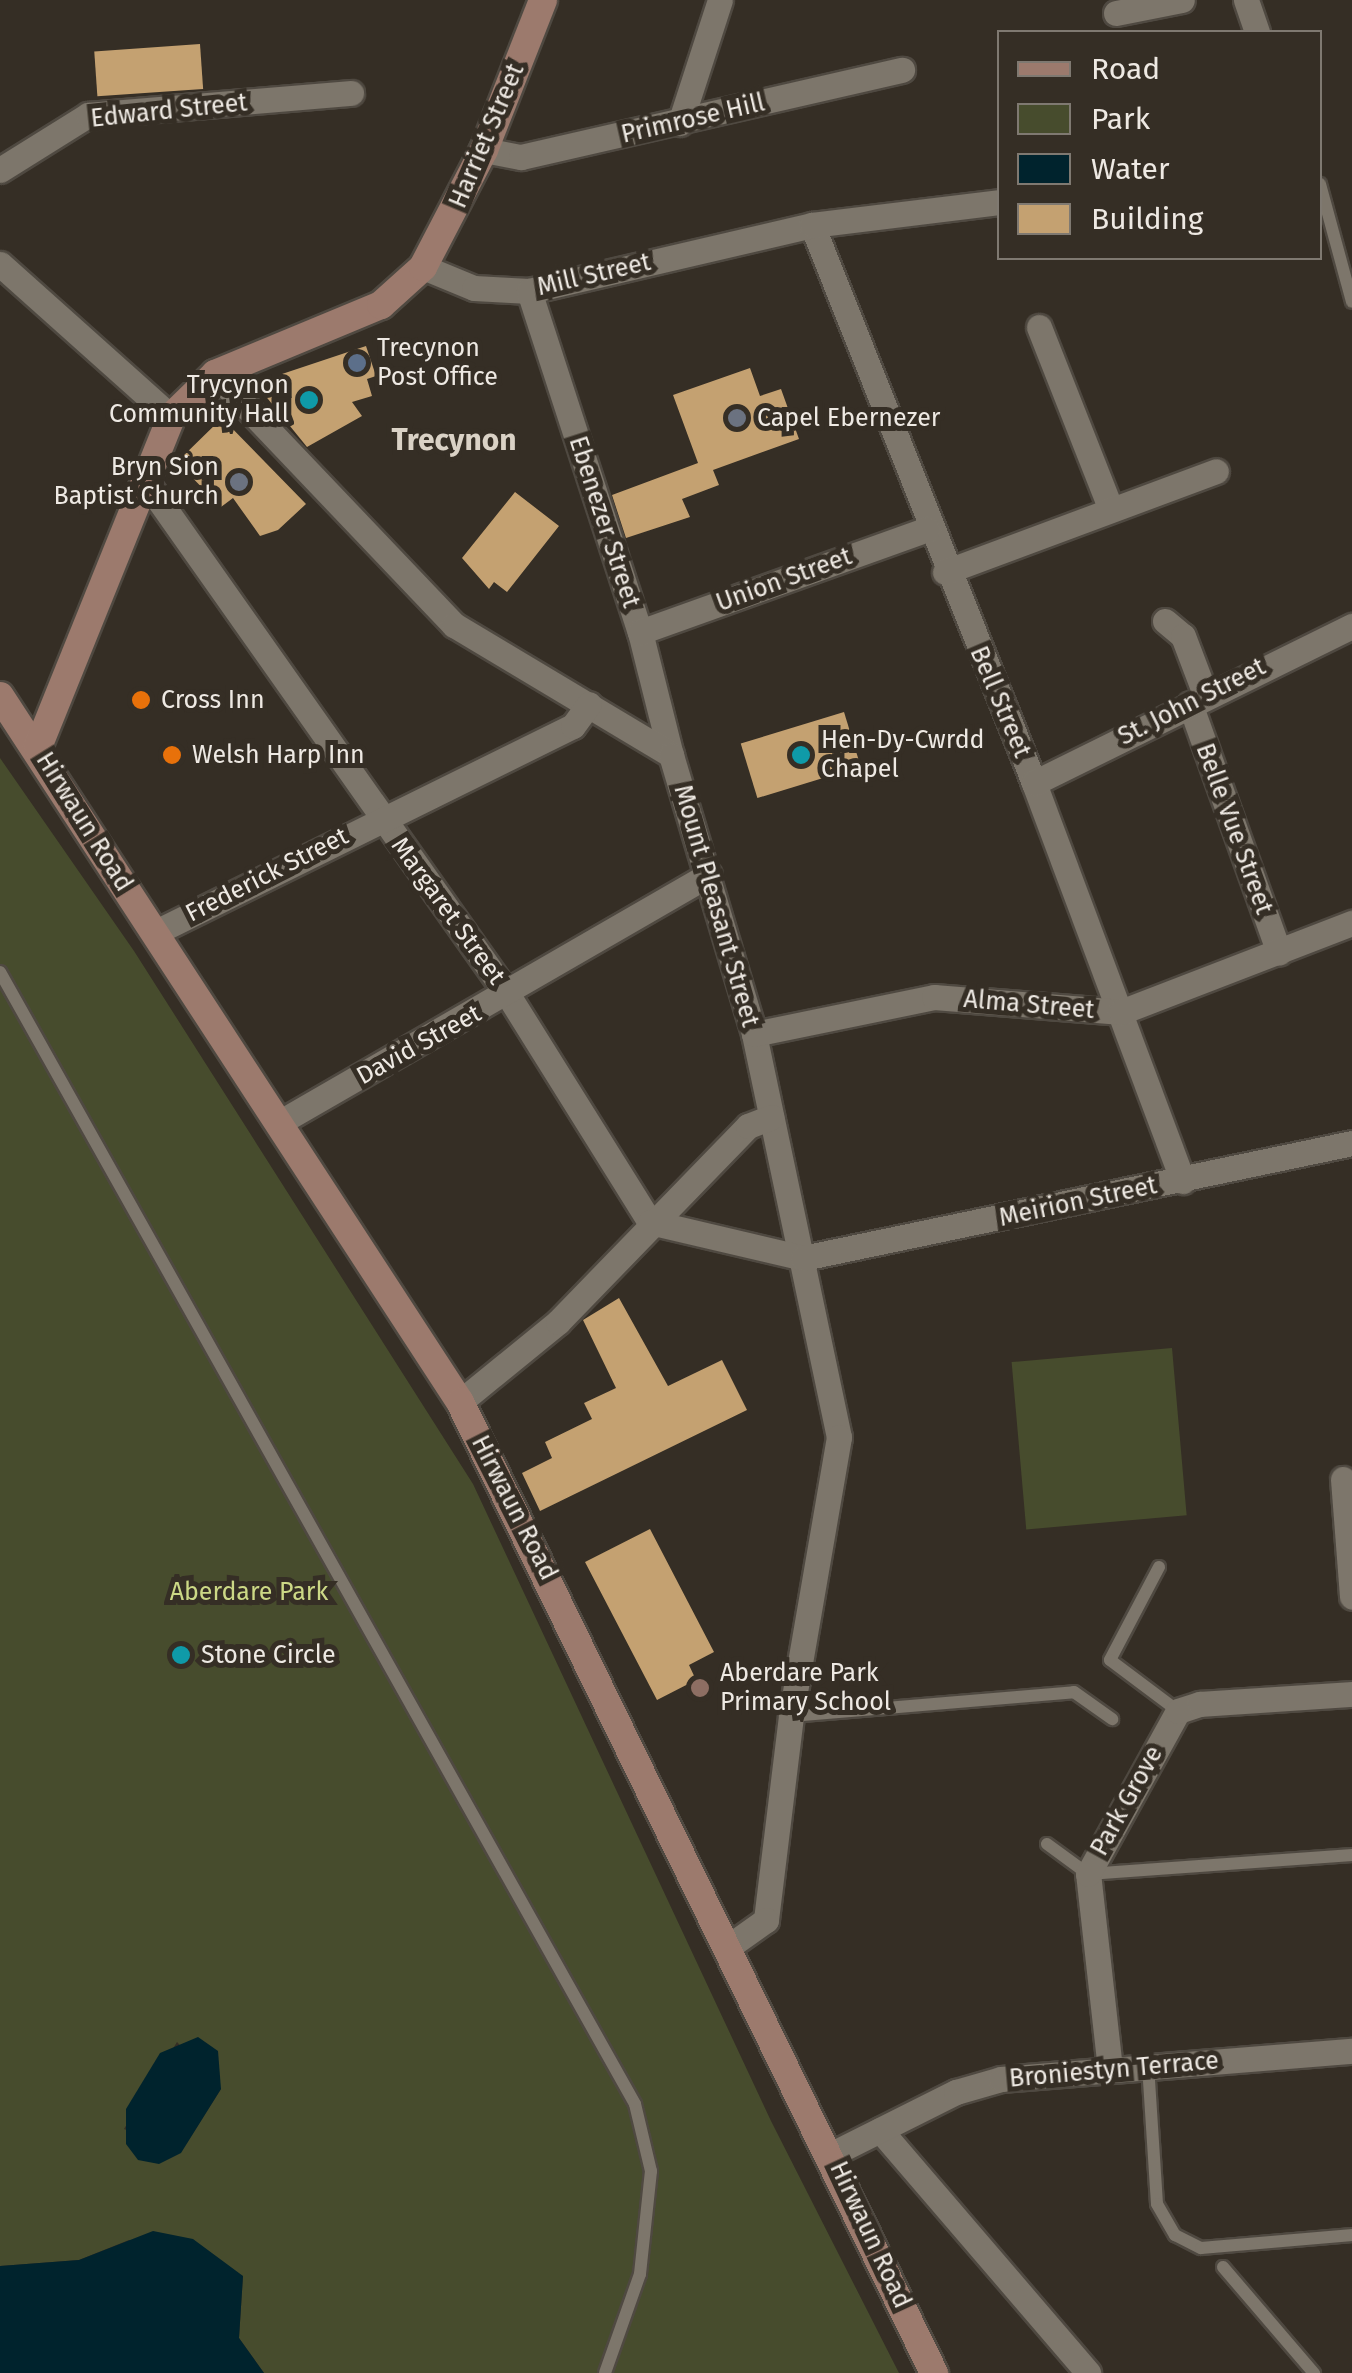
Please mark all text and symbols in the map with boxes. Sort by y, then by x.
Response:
legend [997,30,1322,260]
text: Road [1091,51,1160,87]
street label: Harriet Street [443,59,531,213]
street label: Edward Street [89,88,249,134]
street label: Primrose Hill [618,88,768,150]
text: Park [1091,101,1150,137]
text: Water [1091,151,1170,187]
text: Building [1091,201,1203,237]
street label: Mill Street [534,247,654,303]
place label: Trecynon Post Office [377,334,498,393]
marker: Trecynon Post Office [346,352,368,374]
place label: Trycynon Community Hall [109,371,289,430]
marker: Trycynon Community Hall [298,389,320,411]
place label: Capel Ebernezer [757,403,940,433]
marker: Capel Ebernezer [726,407,748,429]
district label: Trecynon [391,422,517,458]
street label: Ebenezer Street [562,433,646,611]
place label: Bryn Sion Baptist Church [54,453,219,512]
marker: Bryn Sion Baptist Church [228,471,250,493]
street label: Union Street [712,542,856,618]
street label: Bell Street [963,642,1037,762]
street label: St. John Street [1113,652,1271,752]
place label: Cross Inn [161,685,265,715]
marker: Cross Inn [130,689,152,711]
place label: Hen-Dy-Cwrdd Chapel [821,726,985,785]
street label: Belle Vue Street [1189,739,1279,919]
place label: Welsh Harp Inn [192,740,365,770]
marker: Welsh Harp Inn [161,744,183,766]
marker: Hen-Dy-Cwrdd Chapel [790,744,812,766]
street label: Hirwaun Road [29,747,139,897]
street label: Mount Pleasant Street [667,782,765,1030]
street label: Frederick Street [181,821,353,929]
street label: Margaret Street [385,832,511,990]
street label: Alma Street [962,984,1096,1026]
street label: David Street [351,998,487,1092]
street label: Meirion Street [996,1171,1160,1233]
street label: Hirwaun Road [465,1431,563,1585]
park label: Aberdare Park [170,1577,328,1607]
place label: Stone Circle [201,1640,335,1670]
marker: Stone Circle [170,1644,192,1666]
place label: Aberdare Park Primary School [720,1659,891,1718]
marker: Aberdare Park Primary School [689,1677,711,1699]
street label: Park Grove [1085,1741,1169,1861]
street label: Broniestyn Terrace [1008,2046,1220,2094]
street label: Hirwaun Road [823,2157,917,2313]

